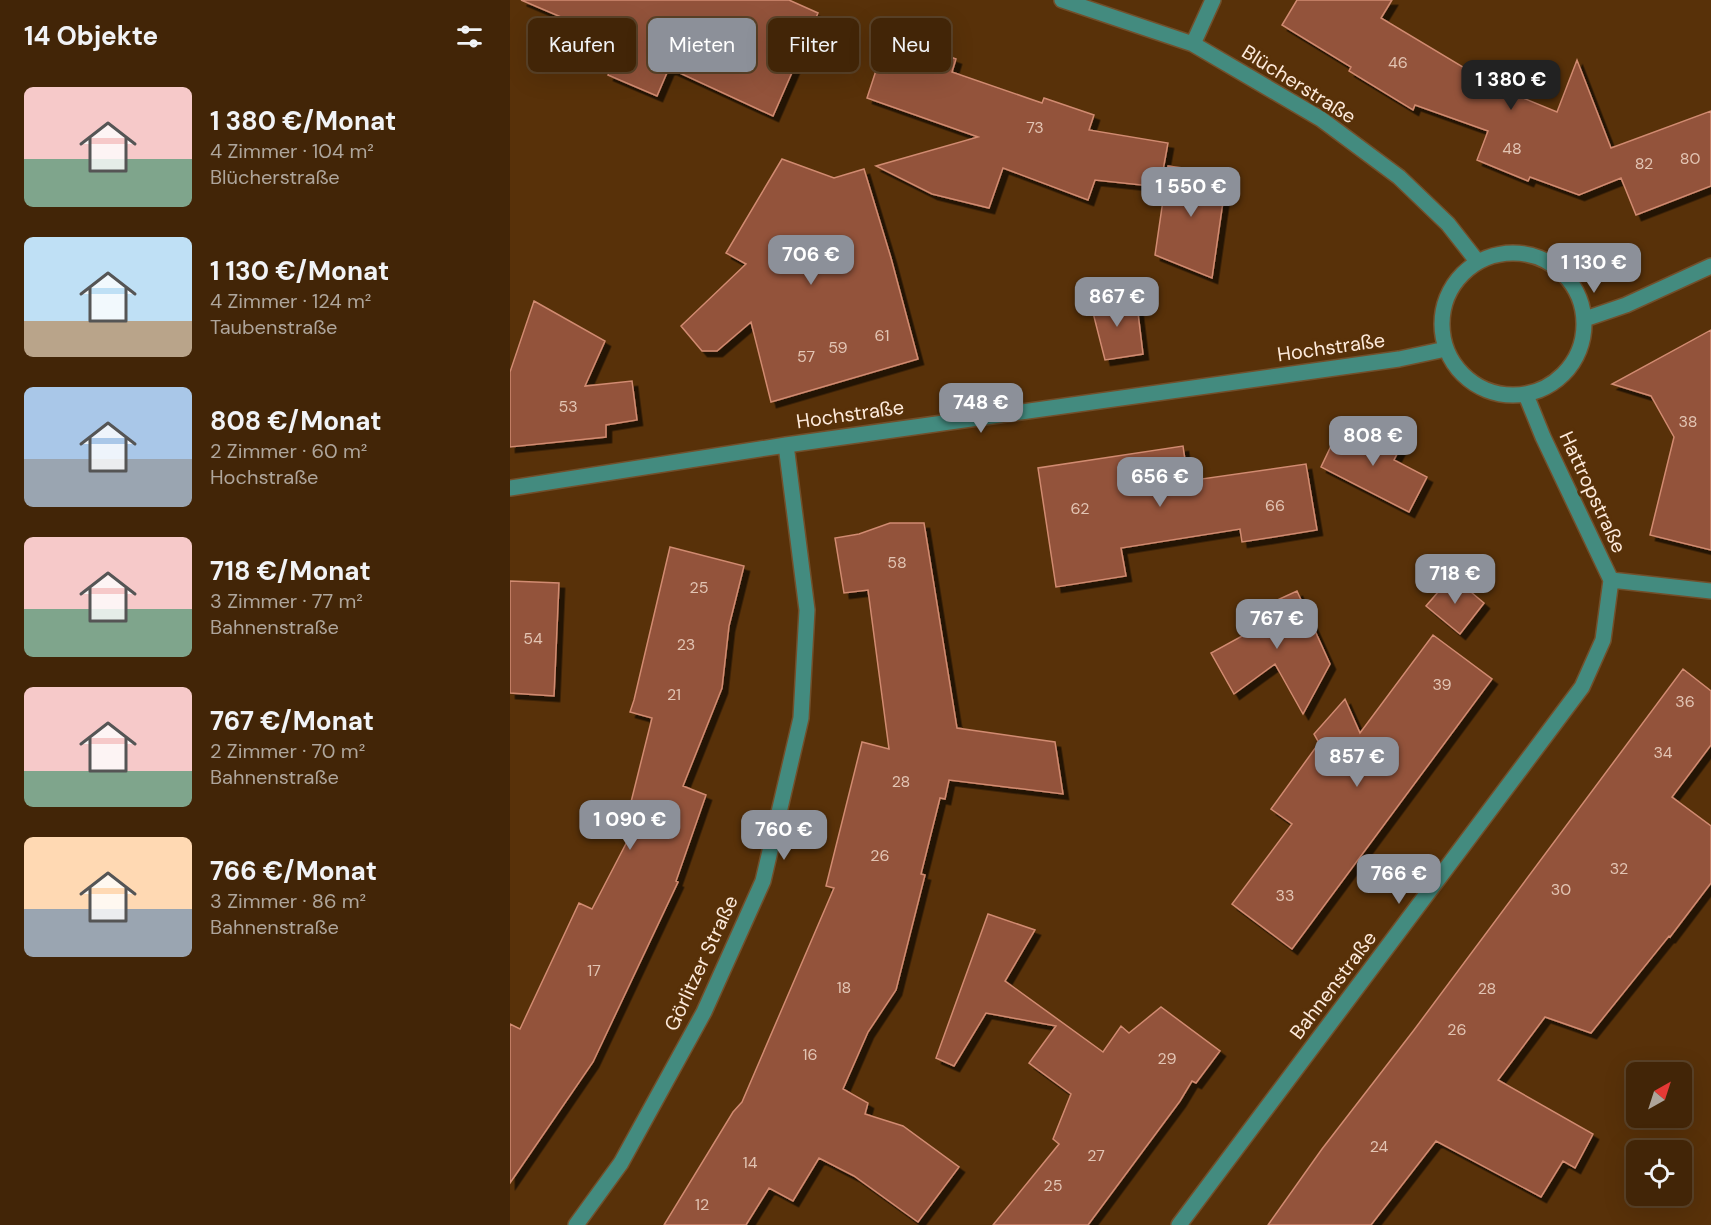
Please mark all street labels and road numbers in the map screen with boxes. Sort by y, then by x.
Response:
street label: Blücherstraße [1237,39,1361,129]
street label: Hochstraße [1275,327,1387,367]
street label: Hochstraße [794,394,906,434]
street label: Hattropstraße [1553,427,1633,557]
street label: Görlitzer Straße [658,891,744,1035]
street label: Bahnenstraße [1284,926,1382,1044]

